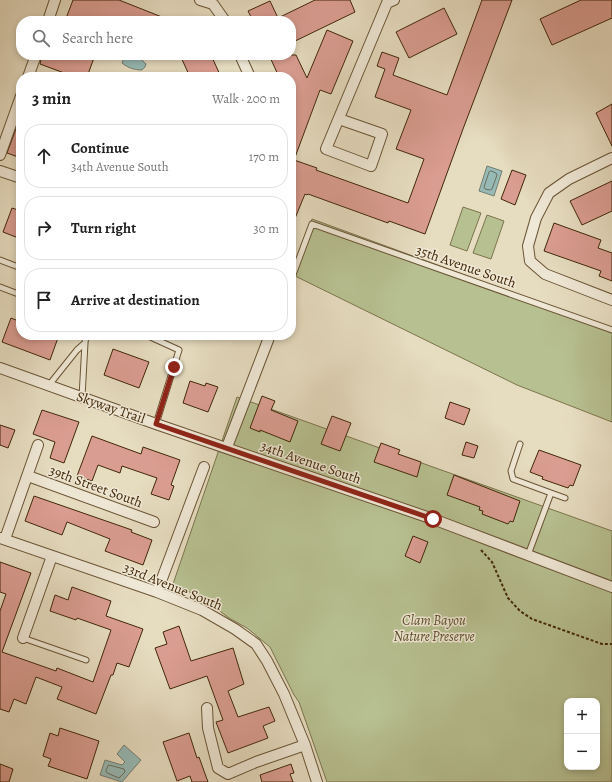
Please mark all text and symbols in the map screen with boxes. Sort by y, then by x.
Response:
search box [16,16,296,60]
icon: search [30,27,52,49]
text: Search here [62,28,133,48]
text: 3 min [32,87,71,110]
text: Walk · 200 m [212,90,280,107]
text: Continue [71,138,129,158]
icon: ahead [33,145,55,167]
text: 170 m [249,148,279,165]
text: 34th Avenue South [71,158,169,175]
icon: right [33,217,55,239]
text: Turn right [71,218,136,238]
text: 30 m [253,220,279,237]
street label: 35th Avenue South [413,240,519,293]
icon: arrive [33,289,55,311]
text: Arrive at destination [71,290,200,310]
route end [165,358,183,376]
street label: Skyway Trail [74,387,148,428]
street label: 34th Avenue South [258,436,364,489]
street label: 39th Street South [47,461,146,512]
route start [424,510,442,528]
street label: 33rd Avenue South [120,558,226,615]
park label: Clam Bayou Nature Preserve [393,611,475,646]
map controls [564,698,600,770]
button: + [564,698,600,734]
button: − [564,734,600,770]

